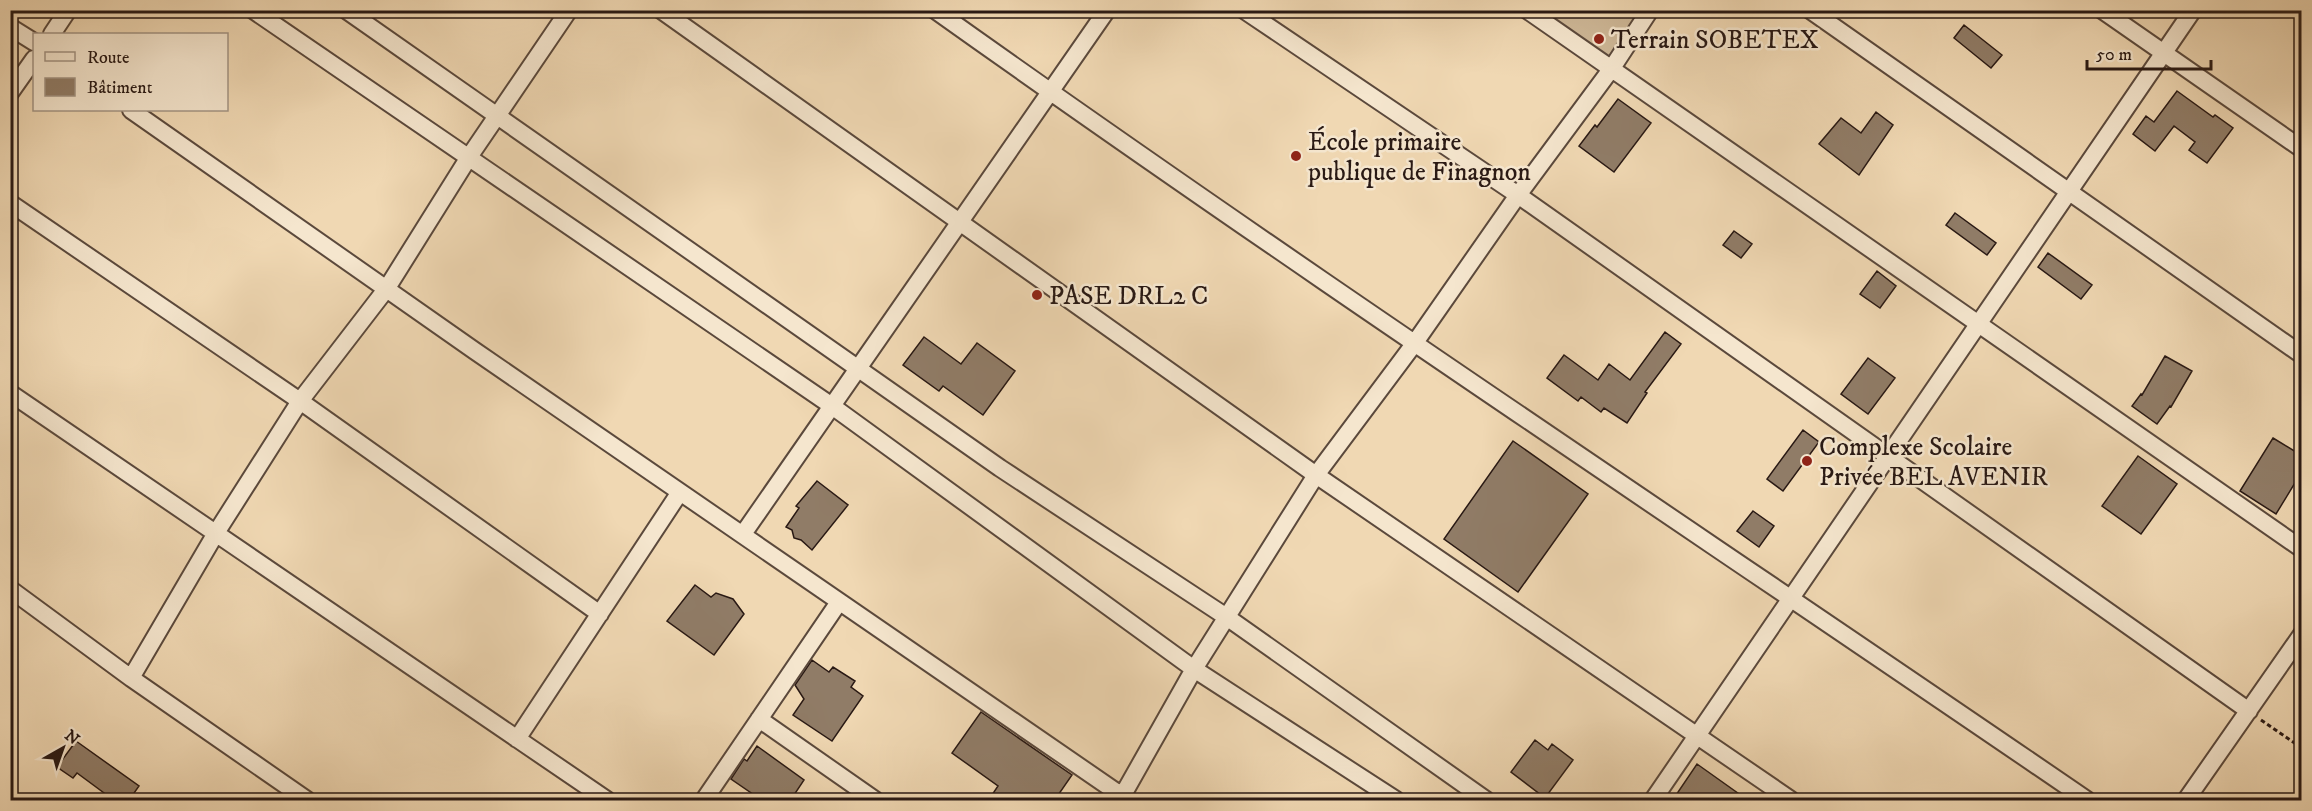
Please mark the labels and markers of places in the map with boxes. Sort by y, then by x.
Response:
place label: Terrain SOBETEX [1611,24,1819,57]
marker: Terrain SOBETEX [1592,32,1606,46]
place label: École primaire publique de Finagnon [1307,126,1531,189]
marker: École primaire publique de Finagnon [1289,149,1303,163]
place label: PASE DRL2 C [1049,280,1208,313]
marker: PASE DRL2 C [1030,288,1044,302]
place label: Complexe Scolaire Privée BEL AVENIR [1819,431,2048,494]
marker: Complexe Scolaire Privée BEL AVENIR [1800,454,1814,468]

